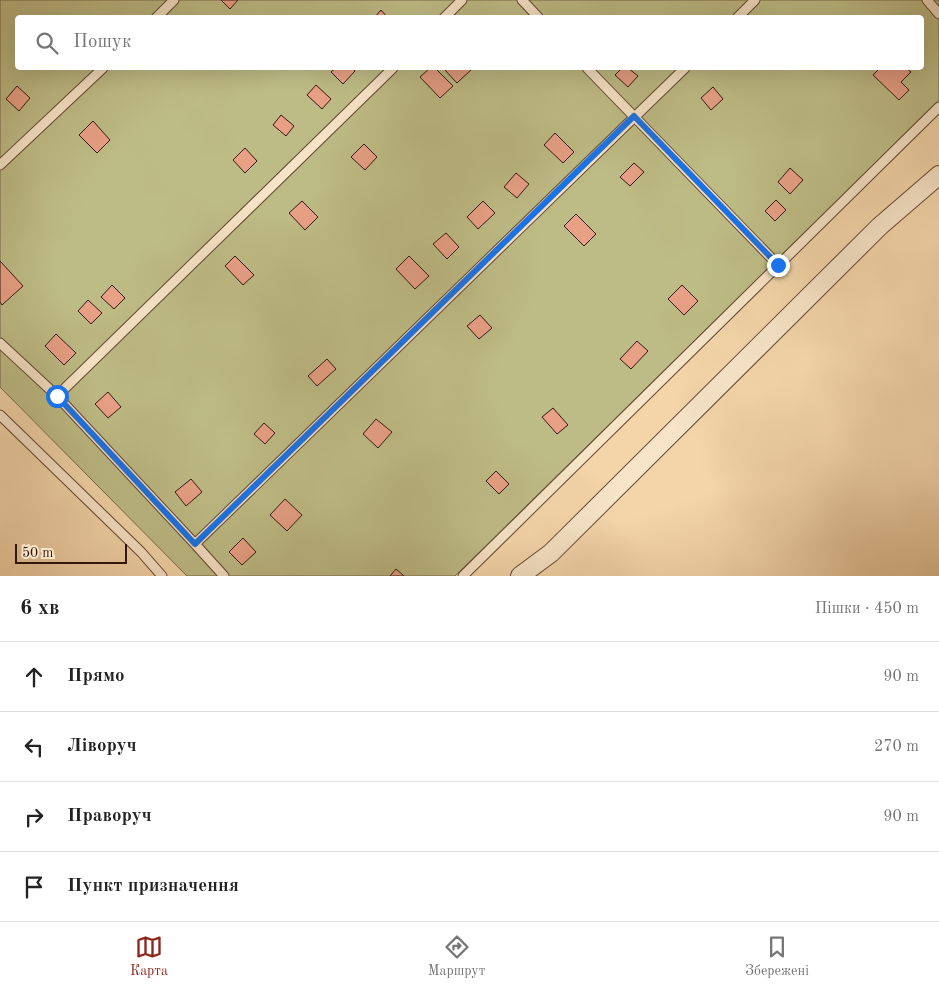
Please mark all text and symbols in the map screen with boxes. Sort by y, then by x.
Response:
search box [15,15,924,70]
icon: search [33,29,61,57]
text: Пошук [73,33,131,52]
route end [767,254,790,277]
route start [46,385,69,408]
scale bar [15,541,128,564]
text: 50 m [22,546,53,560]
text: 6 хв [20,598,59,619]
text: Пішки · 450 m [815,601,919,617]
icon: ahead [20,663,48,691]
text: Прямо [67,667,125,686]
text: 90 m [883,669,919,685]
icon: left [20,733,48,761]
text: Ліворуч [67,737,137,756]
text: 270 m [874,739,919,755]
icon: right [20,803,48,831]
text: Праворуч [67,807,152,826]
text: 90 m [883,809,919,825]
icon: arrive [20,873,48,901]
text: Пункт призначення [67,877,239,896]
tab: Карта [130,933,168,980]
tab: Маршрут [428,933,485,980]
tab: Збережені [745,933,809,980]

